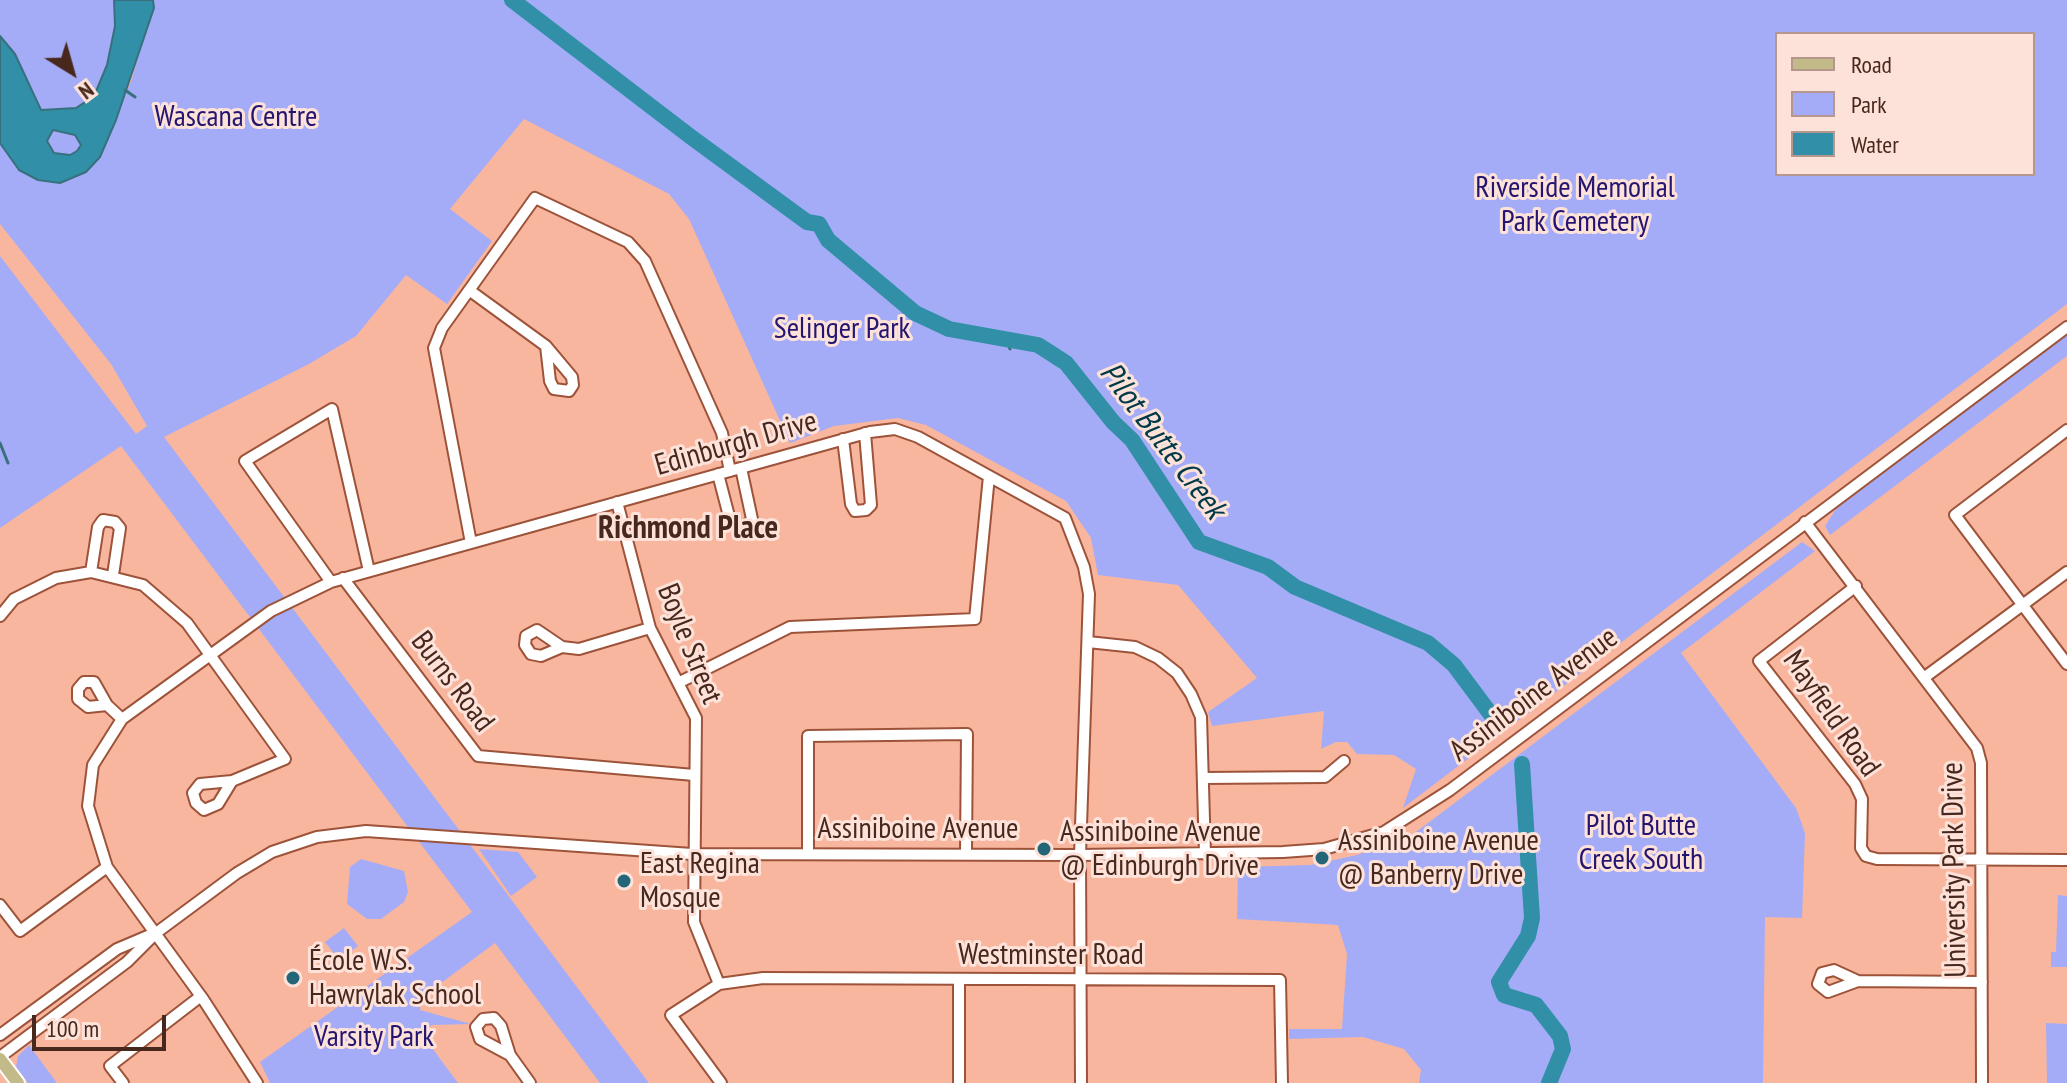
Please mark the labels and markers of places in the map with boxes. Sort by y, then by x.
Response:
place label: Assiniboine Avenue @ Edinburgh Drive [1060,814,1261,884]
place label: Assiniboine Avenue @ Banberry Drive [1338,823,1539,894]
marker: Assiniboine Avenue @ Edinburgh Drive [1035,840,1053,858]
place label: East Regina Mosque [640,846,760,916]
marker: Assiniboine Avenue @ Banberry Drive [1313,849,1331,867]
marker: East Regina Mosque [615,872,633,890]
place label: École W.S. Hawrylak School [309,943,481,1014]
marker: École W.S. Hawrylak School [284,969,302,987]

